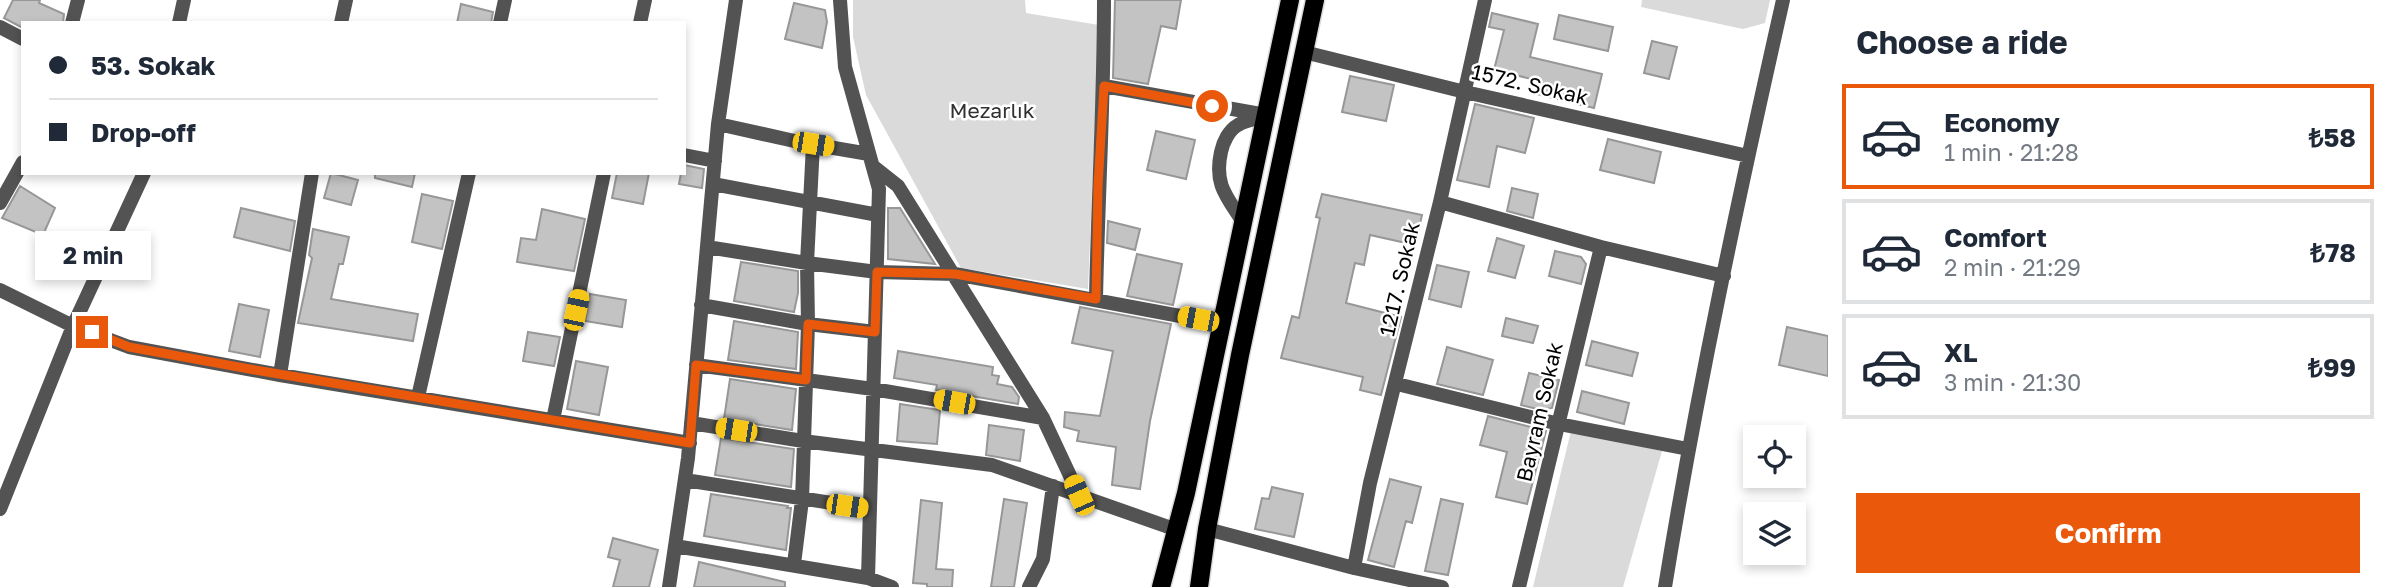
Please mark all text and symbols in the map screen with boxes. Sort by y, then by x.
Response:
text: Choose a ride [1856,23,2068,61]
text: 53. Sokak [91,50,216,81]
street label: 1572. Sokak [1469,58,1591,110]
route start [1196,90,1228,122]
park label: Mezarlık [949,97,1035,123]
icon: car [1860,105,1923,168]
text: Economy [1944,107,2060,138]
text: Drop-off [91,117,196,148]
text: ₺58 [2309,122,2356,153]
car [791,130,836,158]
text: 1 min · 21:28 [1944,138,2079,166]
street label: 1217. Sokak [1373,219,1425,339]
icon: car [1860,220,1923,283]
text: Comfort [1944,222,2047,253]
callout: 2 min [34,230,150,280]
text: ₺78 [2310,237,2356,268]
text: 2 min [63,241,123,269]
text: 2 min · 21:29 [1944,253,2081,281]
car [562,287,591,333]
car [1176,305,1221,333]
route end [76,316,108,348]
icon: car [1860,335,1923,398]
text: XL [1944,337,1978,368]
street label: Bayram Sokak [1510,339,1568,484]
text: ₺99 [2308,352,2356,383]
text: 3 min · 21:30 [1944,368,2081,396]
car [932,388,977,416]
car [714,416,759,444]
map controls [1743,425,1806,565]
button: locate [1743,425,1806,488]
car [1061,472,1098,518]
car [825,493,870,519]
button: Confirm [1856,493,2360,573]
button: layers [1743,502,1806,565]

